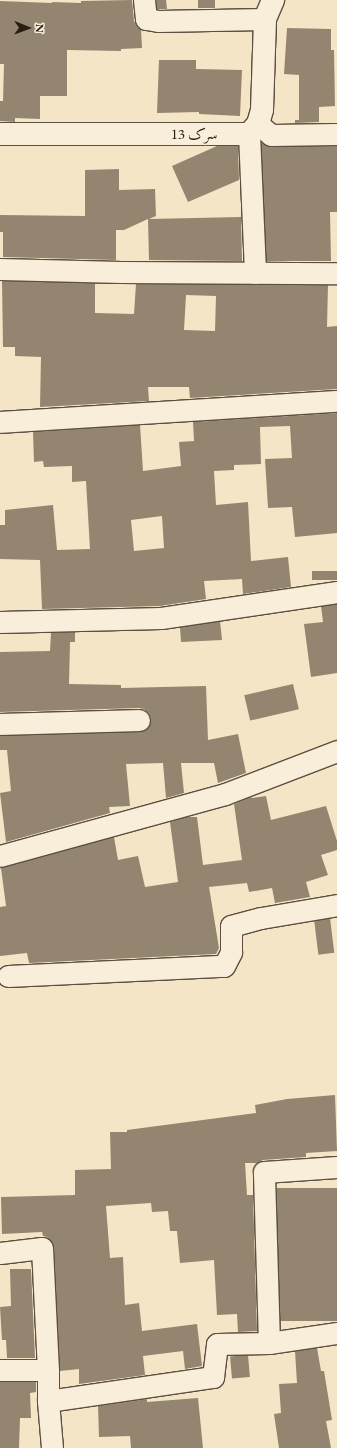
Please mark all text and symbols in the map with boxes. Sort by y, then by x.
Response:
north arrow [8,8,48,48]
text: N [33,24,47,33]
street label: سرک 13 [171,125,217,143]

